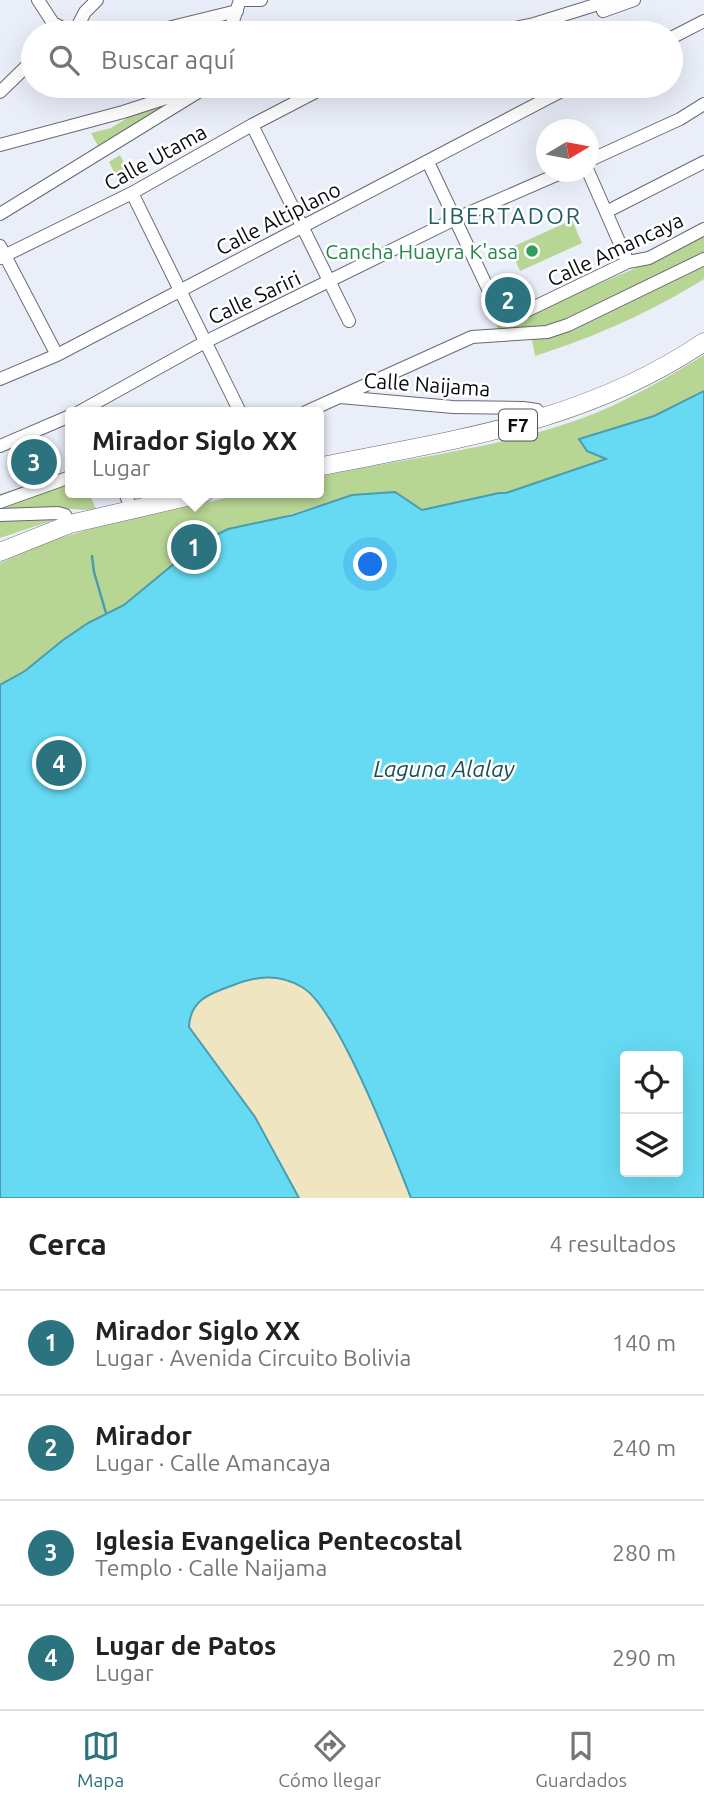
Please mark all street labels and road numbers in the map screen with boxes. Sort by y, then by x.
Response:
street label: Calle Utama [100,119,210,195]
street label: Calle Altiplano [212,176,344,260]
street label: Calle Amancaya [543,207,687,291]
street label: Calle Sariri [204,265,304,329]
street label: Calle Naijama [363,368,491,400]
road number: F7 [499,410,537,440]

